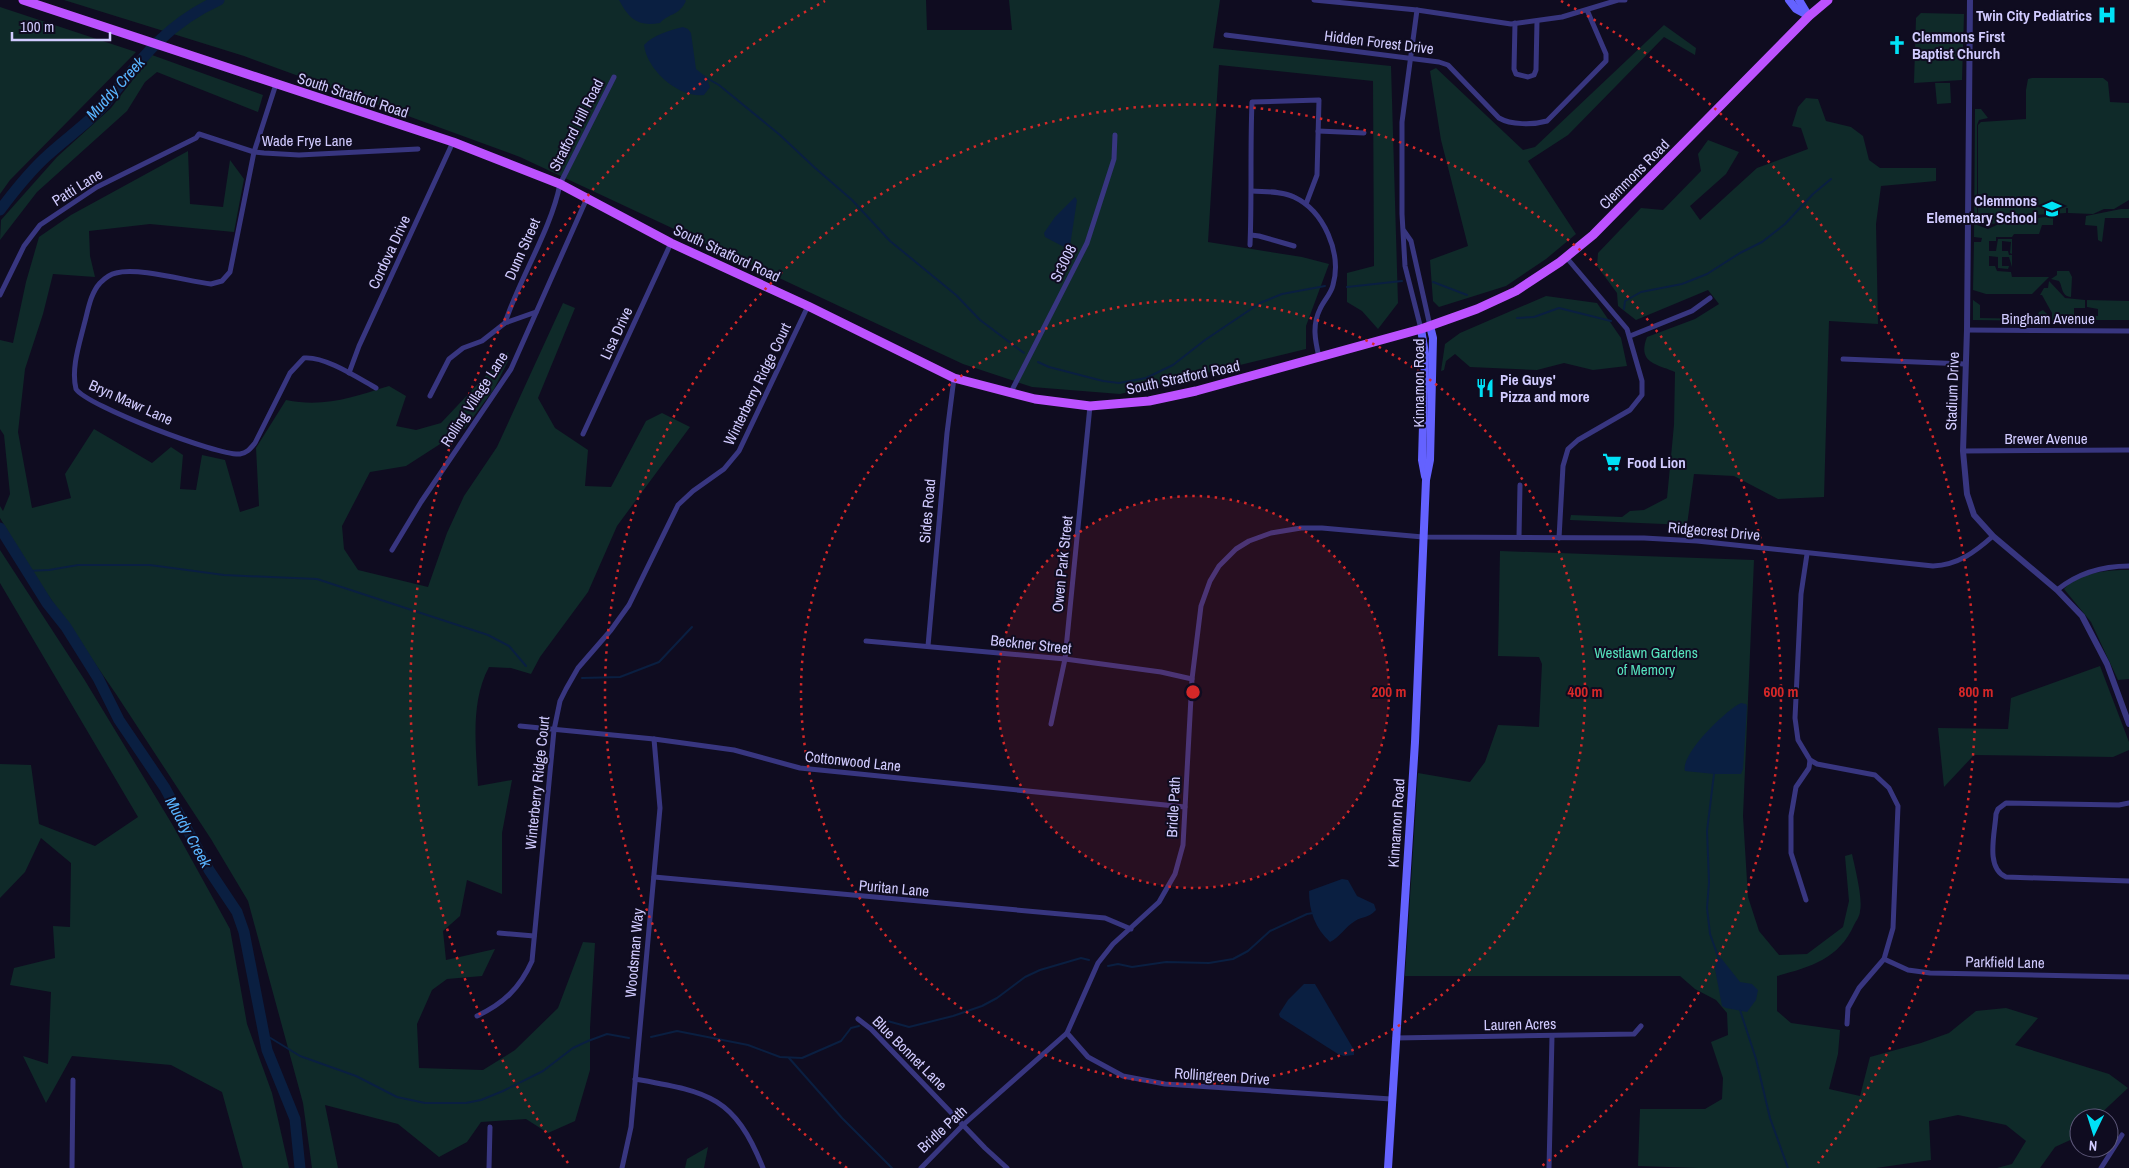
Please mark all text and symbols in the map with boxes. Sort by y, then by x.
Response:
hospital icon: Twin City Pediatrics [2096,4,2118,26]
place label: Twin City Pediatrics [1976,5,2092,26]
scale bar [12,10,110,42]
text: 100 m [20,16,54,37]
street label: Hidden Forest Drive [1323,25,1435,59]
place label: Clemmons First Baptist Church [1912,26,2005,64]
church icon: Clemmons First Baptist Church [1886,34,1908,56]
water label: Muddy Creek [81,51,150,124]
street label: South Stratford Road [295,67,411,123]
street label: Stratford Hill Road [544,75,608,175]
street label: Wade Frye Lane [262,130,352,151]
street label: Clemmons Road [1594,134,1674,214]
street label: Patti Lane [48,163,106,211]
place label: Clemmons Elementary School [1926,190,2037,228]
school or university icon: Clemmons Elementary School [2041,198,2063,220]
street label: Cordova Drive [363,211,415,292]
street label: Dunn Street [499,214,545,283]
street label: South Stratford Road [670,219,784,287]
street label: Sr3008 [1045,240,1081,285]
street label: Lisa Drive [595,303,637,363]
street label: Bingham Avenue [2001,308,2095,329]
street label: Winterberry Ridge Court [718,319,796,449]
street label: Kinnamon Road [1408,339,1429,427]
street label: Rolling Village Lane [435,347,513,451]
street label: Stadium Drive [1940,351,1964,431]
street label: South Stratford Road [1124,355,1242,399]
place label: Pie Guys' Pizza and more [1500,369,1590,407]
street label: Bryn Mawr Lane [86,374,176,430]
restaurant icon: Pie Guys' Pizza and more [1474,377,1496,399]
street label: Brewer Avenue [2004,428,2088,449]
supermarket icon: Food Lion [1601,451,1623,473]
place label: Food Lion [1627,452,1686,473]
street label: Sides Road [914,478,940,544]
street label: Owen Park Street [1046,514,1078,613]
street label: Ridgecrest Drive [1667,517,1761,545]
street label: Beckner Street [989,629,1073,659]
park label: Westlawn Gardens of Memory [1594,642,1698,680]
text: 200 m [1372,681,1406,702]
text: 400 m [1568,681,1602,702]
text: 600 m [1764,681,1798,702]
text: 800 m [1959,681,1993,702]
centre of rings [1184,683,1202,701]
street label: Winterberry Ridge Court [520,715,555,851]
street label: Cottonwood Lane [804,746,902,776]
street label: Bridle Path [1161,776,1185,838]
street label: Kinnamon Road [1382,778,1410,868]
water label: Muddy Creek [160,793,218,872]
street label: Puritan Lane [858,874,930,902]
street label: Woodsman Way [620,907,648,999]
street label: Parkfield Lane [1965,951,2045,973]
street label: Blue Bonnet Lane [868,1011,952,1095]
street label: Lauren Acres [1484,1013,1556,1035]
street label: Rollingreen Drive [1174,1062,1271,1090]
street label: Bridle Path [913,1101,971,1157]
north arrow [2069,1108,2119,1158]
text: N [2088,1137,2098,1155]

